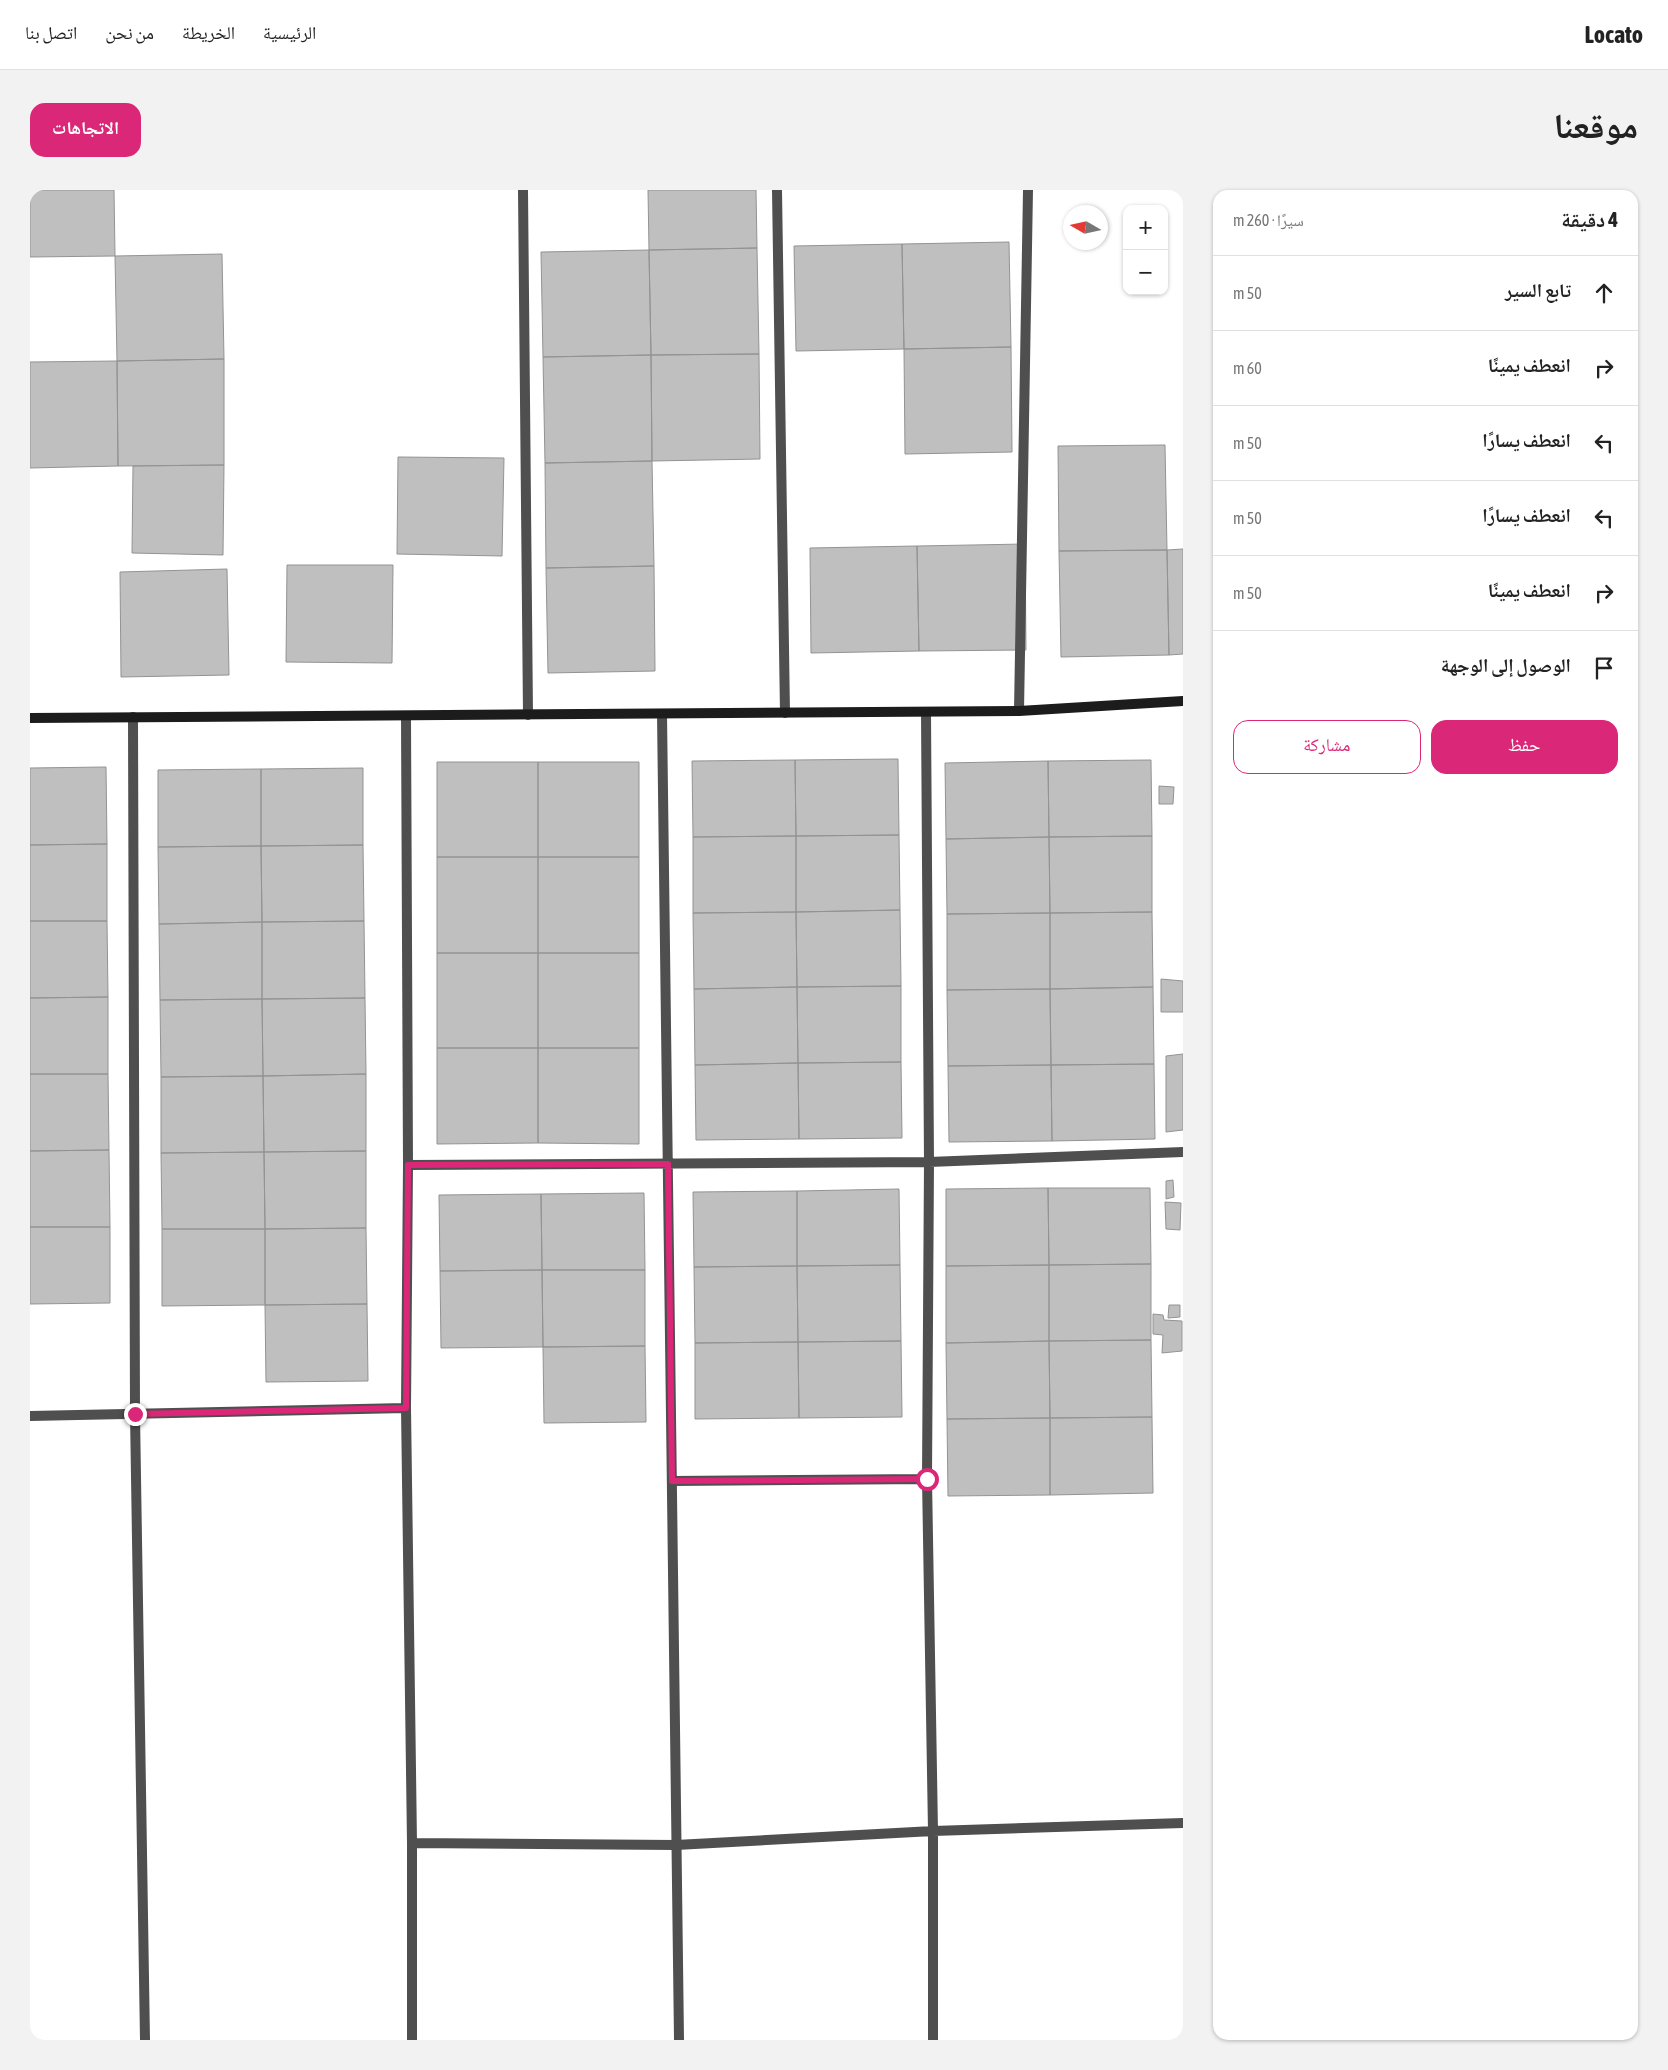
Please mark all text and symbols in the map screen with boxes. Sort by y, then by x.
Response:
text: Locato [1584,21,1643,48]
text: اتصل بنا [25,22,77,43]
text: من نحن [105,22,154,43]
text: الخريطة [182,22,235,43]
text: الرئيسية [263,22,316,43]
button: الاتجاهات [30,103,141,157]
text: موقعنا [1553,105,1638,145]
north arrow [1063,205,1108,250]
map controls [1123,205,1168,295]
button: + [1123,205,1168,250]
text: 4 دقيقة [1561,207,1618,231]
text: سيرًا · 260 m [1233,211,1304,229]
button: − [1123,250,1168,295]
text: تابع السير [1505,279,1571,301]
icon: ahead [1590,279,1618,307]
text: 50 m [1233,284,1262,302]
text: انعطف يمينًا [1488,354,1571,376]
icon: right [1590,354,1618,382]
text: 60 m [1233,359,1262,377]
text: انعطف يسارًا [1482,429,1571,451]
icon: left [1590,429,1618,457]
text: 50 m [1233,434,1262,452]
text: انعطف يسارًا [1482,504,1571,526]
icon: left [1590,504,1618,532]
text: 50 m [1233,509,1262,527]
text: انعطف يمينًا [1488,579,1571,601]
icon: right [1590,579,1618,607]
text: 50 m [1233,584,1262,602]
text: الوصول إلى الوجهة [1441,654,1571,676]
icon: arrive [1590,654,1618,682]
button: مشاركة [1233,720,1421,774]
button: حفظ [1431,720,1618,774]
route end [124,1403,147,1426]
route start [916,1468,939,1491]

